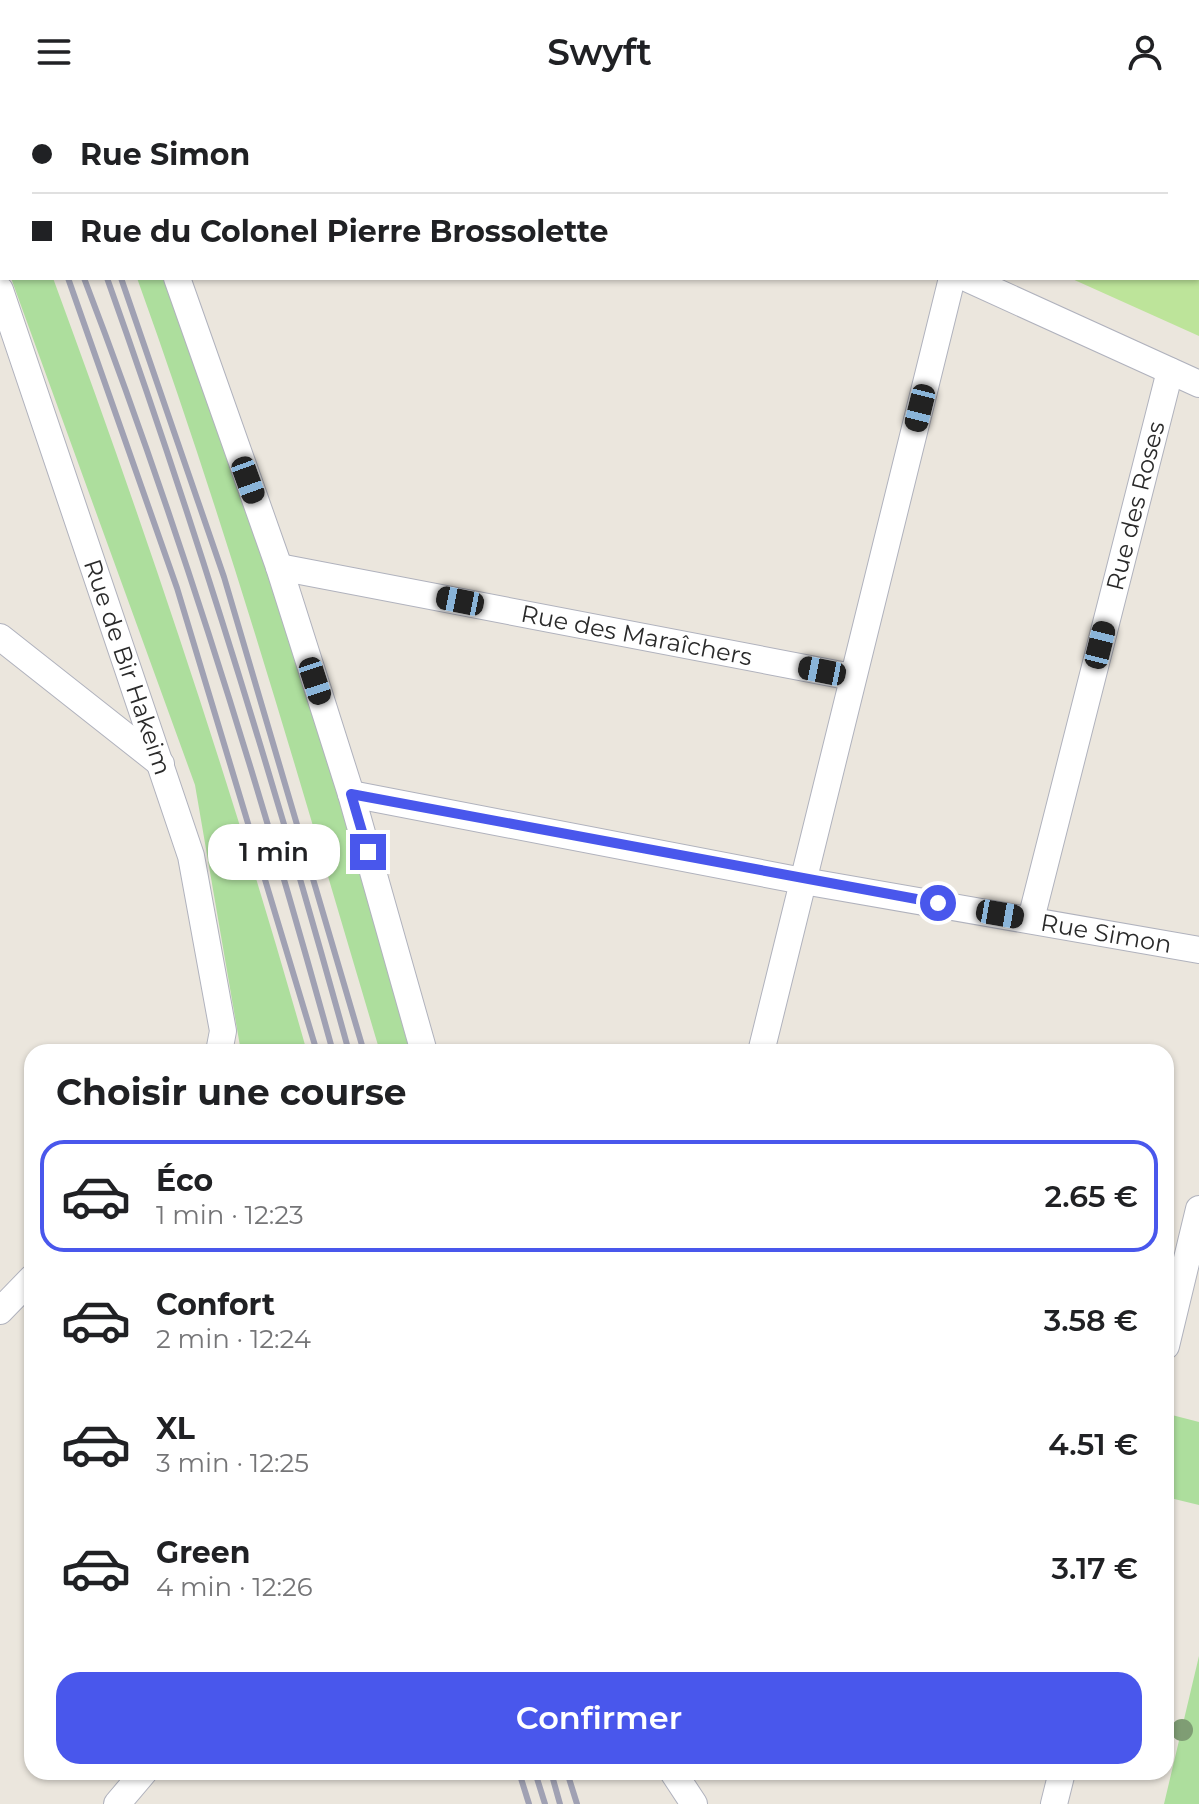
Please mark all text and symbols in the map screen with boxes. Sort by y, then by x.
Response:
icon: menu [32,30,76,74]
text: Swyft [547,30,652,74]
icon: person [1123,30,1167,74]
text: Rue Simon [80,136,250,173]
text: Rue du Colonel Pierre Brossolette [80,213,608,250]
car [903,382,937,434]
street label: Rue des Roses [1100,418,1171,594]
car [229,453,267,507]
street label: Rue de Bir Hakeim [78,555,178,779]
car [434,585,486,617]
street label: Rue des Maraîchers [519,599,755,672]
car [1083,619,1117,671]
car [296,654,334,708]
car [796,655,848,687]
callout: 1 min [208,824,340,880]
route end [350,834,386,870]
text: 1 min [239,836,309,868]
route start [920,885,956,921]
car [974,898,1026,930]
street label: Rue Simon [1039,908,1174,959]
text: Choisir une course [56,1070,407,1114]
icon: car [60,1160,132,1232]
text: Éco [156,1162,213,1199]
text: 2.65 € [1045,1178,1138,1215]
text: 1 min · 12:23 [156,1199,304,1231]
icon: car [60,1284,132,1356]
text: Confort [156,1286,275,1323]
text: 3.58 € [1044,1302,1138,1339]
text: 2 min · 12:24 [156,1323,311,1355]
icon: car [60,1408,132,1480]
text: XL [156,1410,195,1447]
text: 4.51 € [1048,1426,1138,1463]
text: 3 min · 12:25 [156,1447,309,1479]
icon: car [60,1532,132,1604]
text: Green [156,1534,250,1571]
text: 3.17 € [1052,1550,1138,1587]
text: 4 min · 12:26 [156,1571,313,1603]
button: Confirmer [56,1672,1142,1764]

